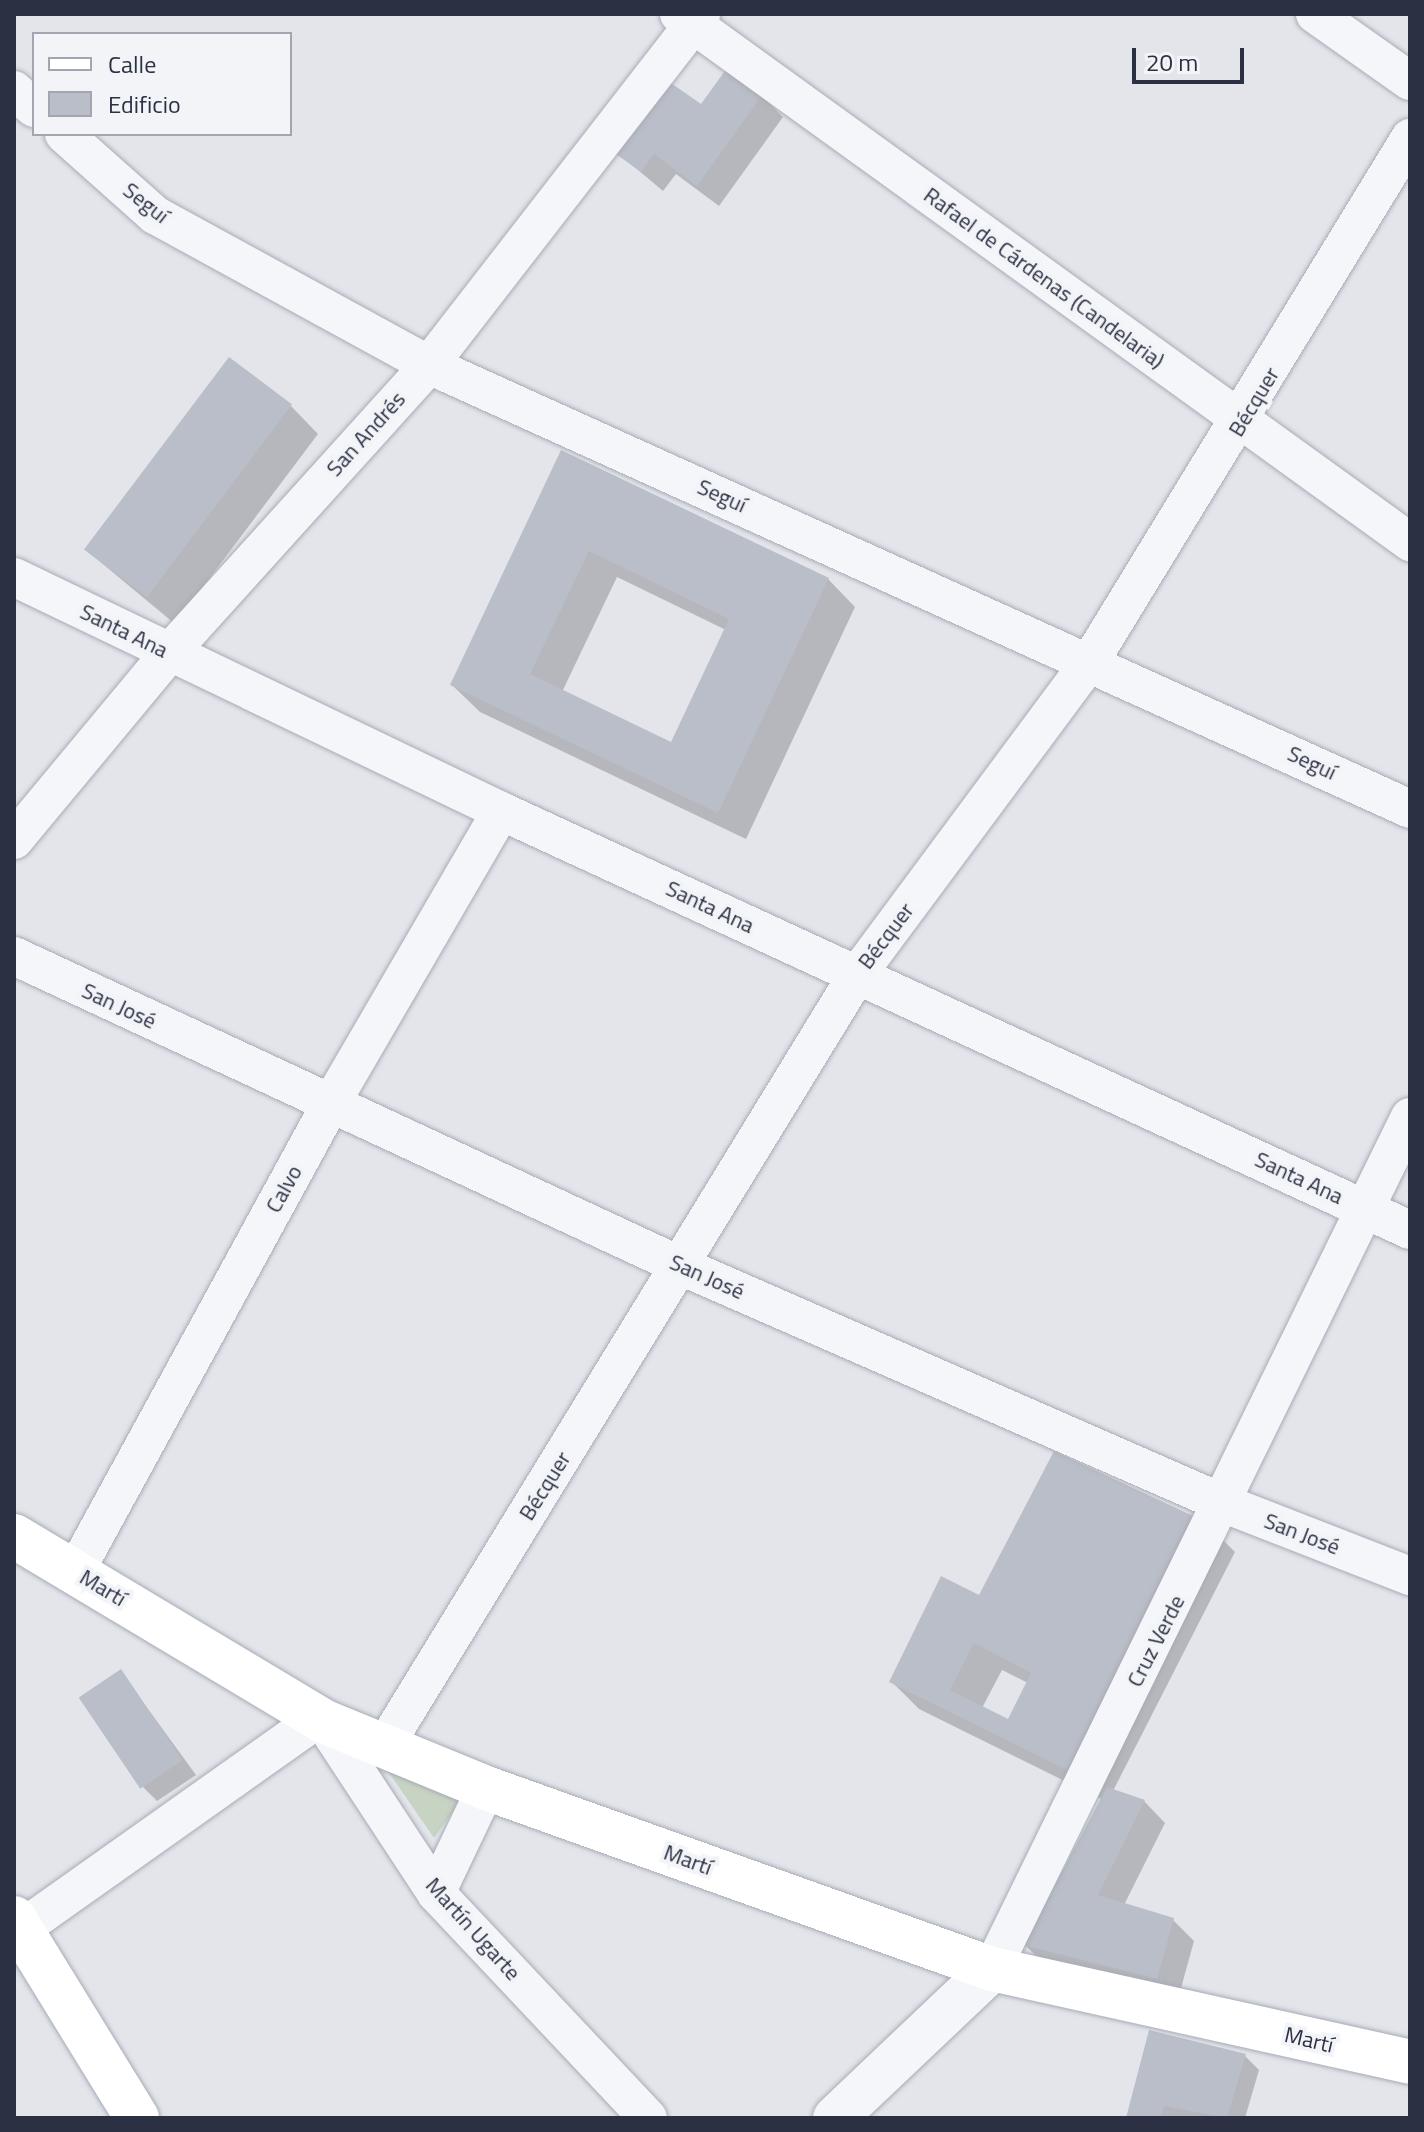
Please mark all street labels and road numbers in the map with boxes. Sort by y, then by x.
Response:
street label: Seguí [118,177,174,229]
street label: Rafael de Cárdenas (Candelaria) [919,182,1169,374]
street label: Bécquer [1223,363,1285,441]
street label: San Andrés [321,386,411,482]
street label: Seguí [693,474,751,518]
street label: Santa Ana [76,598,172,664]
street label: Seguí [1283,740,1341,786]
street label: Santa Ana [662,875,758,939]
street label: Bécquer [853,898,919,974]
street label: San José [78,977,160,1035]
street label: Santa Ana [1251,1146,1347,1210]
street label: Calvo [260,1161,308,1217]
street label: San José [666,1249,748,1305]
street label: Bécquer [514,1447,576,1525]
street label: San José [1260,1508,1344,1560]
street label: Martí [75,1564,131,1612]
street label: Cruz Verde [1122,1591,1190,1691]
street label: Martí [660,1839,716,1881]
street label: Martín Ugarte [420,1872,526,1986]
street label: Martí [1282,2022,1336,2058]

